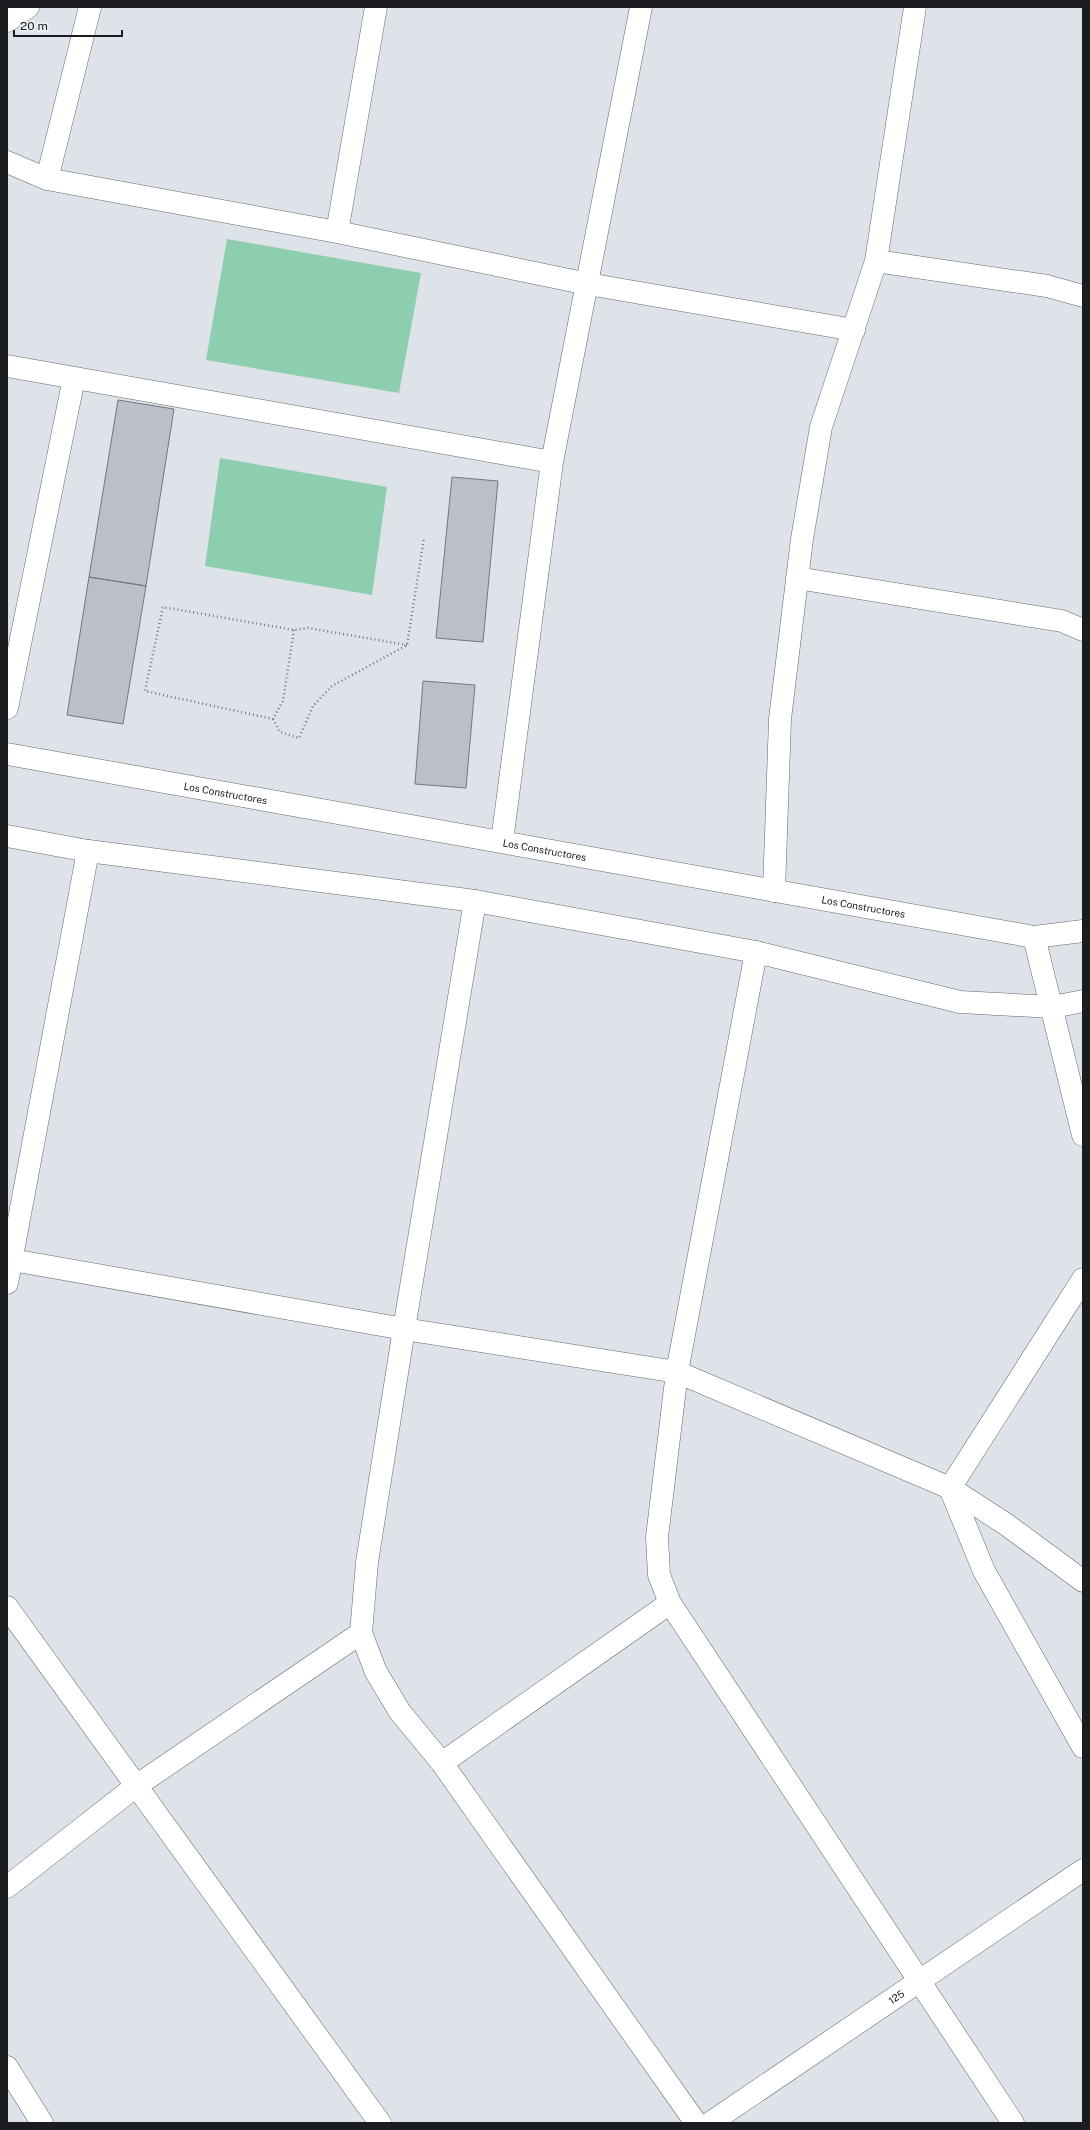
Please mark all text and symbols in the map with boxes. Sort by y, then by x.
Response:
scale bar [14,12,122,38]
text: 20 m [20,19,48,33]
street label: Los Constructores [183,780,268,806]
street label: Los Constructores [502,836,587,863]
street label: Los Constructores [821,893,906,920]
street label: 125 [886,1987,906,2006]

